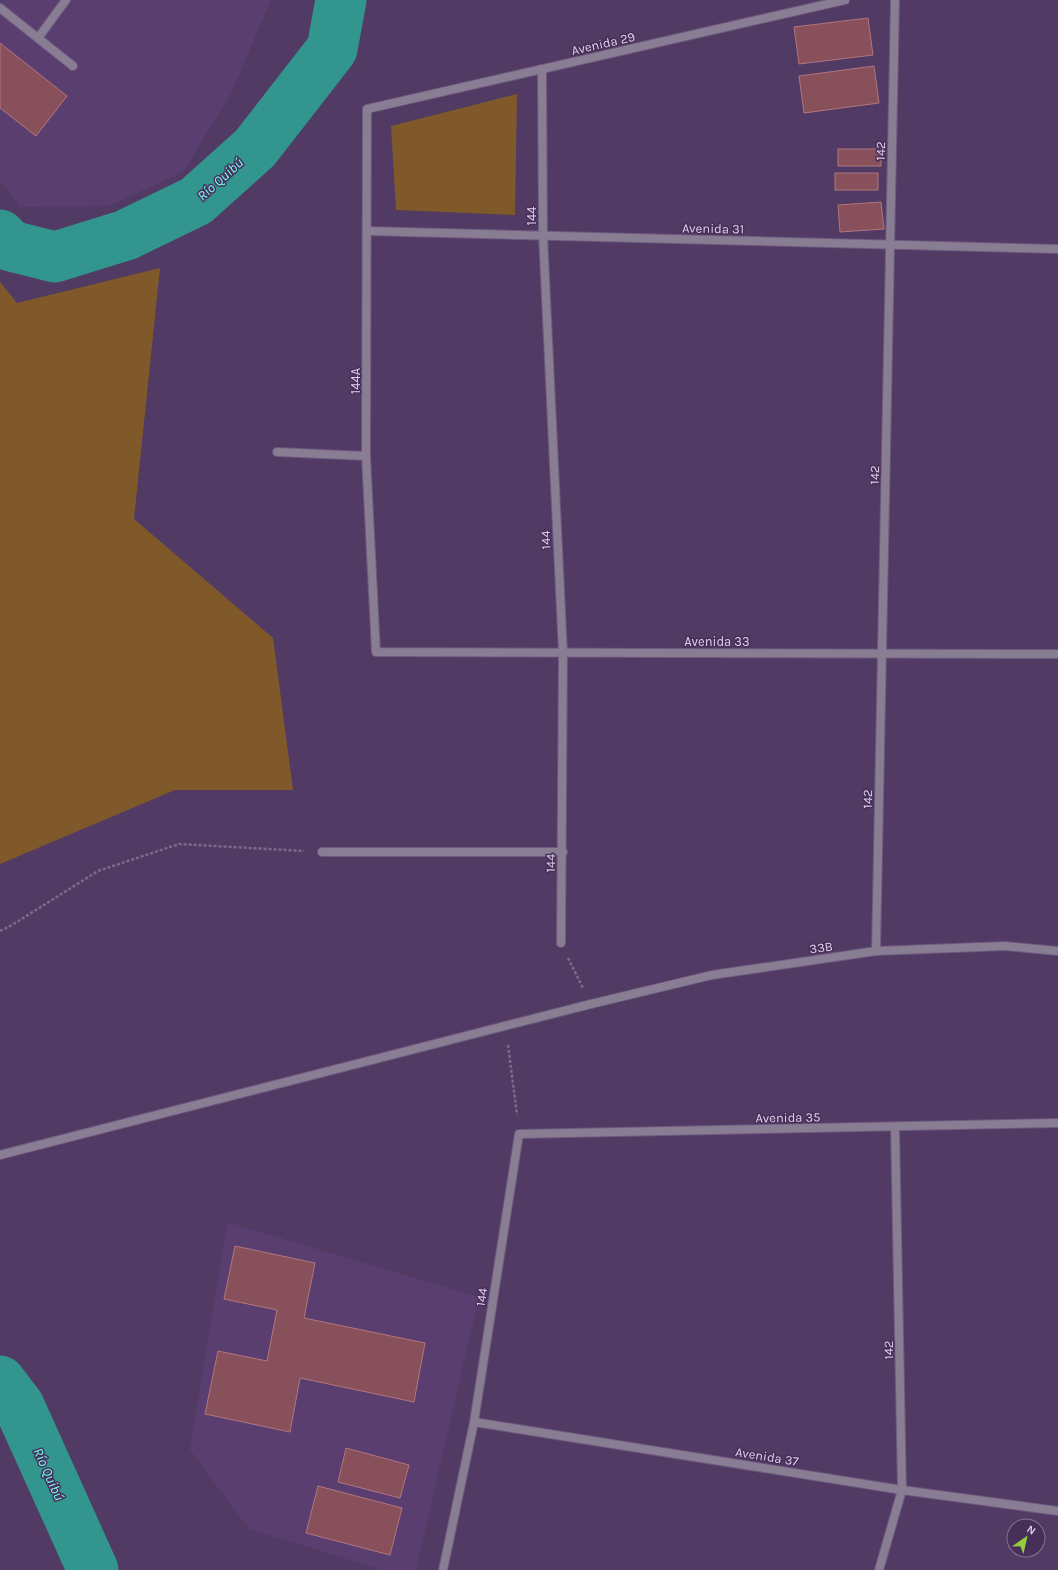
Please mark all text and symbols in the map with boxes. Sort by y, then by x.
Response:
street label: Avenida 29 [570,29,637,58]
street label: 142 [873,141,888,161]
water label: Río Quibú [194,154,247,204]
street label: 144 [524,207,539,225]
street label: Avenida 31 [682,220,744,237]
street label: 144A [348,367,363,394]
street label: 142 [867,465,882,485]
street label: 144 [538,530,553,550]
street label: Avenida 33 [684,634,750,649]
street label: 142 [860,789,875,809]
street label: 144 [543,853,558,873]
street label: 33B [808,938,834,957]
street label: Avenida 35 [755,1109,821,1126]
street label: 144 [473,1287,490,1308]
street label: 142 [881,1340,896,1360]
street label: Avenida 37 [734,1444,800,1469]
water label: Río Quibú [29,1445,68,1503]
north arrow [1006,1518,1046,1558]
text: N [1024,1523,1038,1538]

